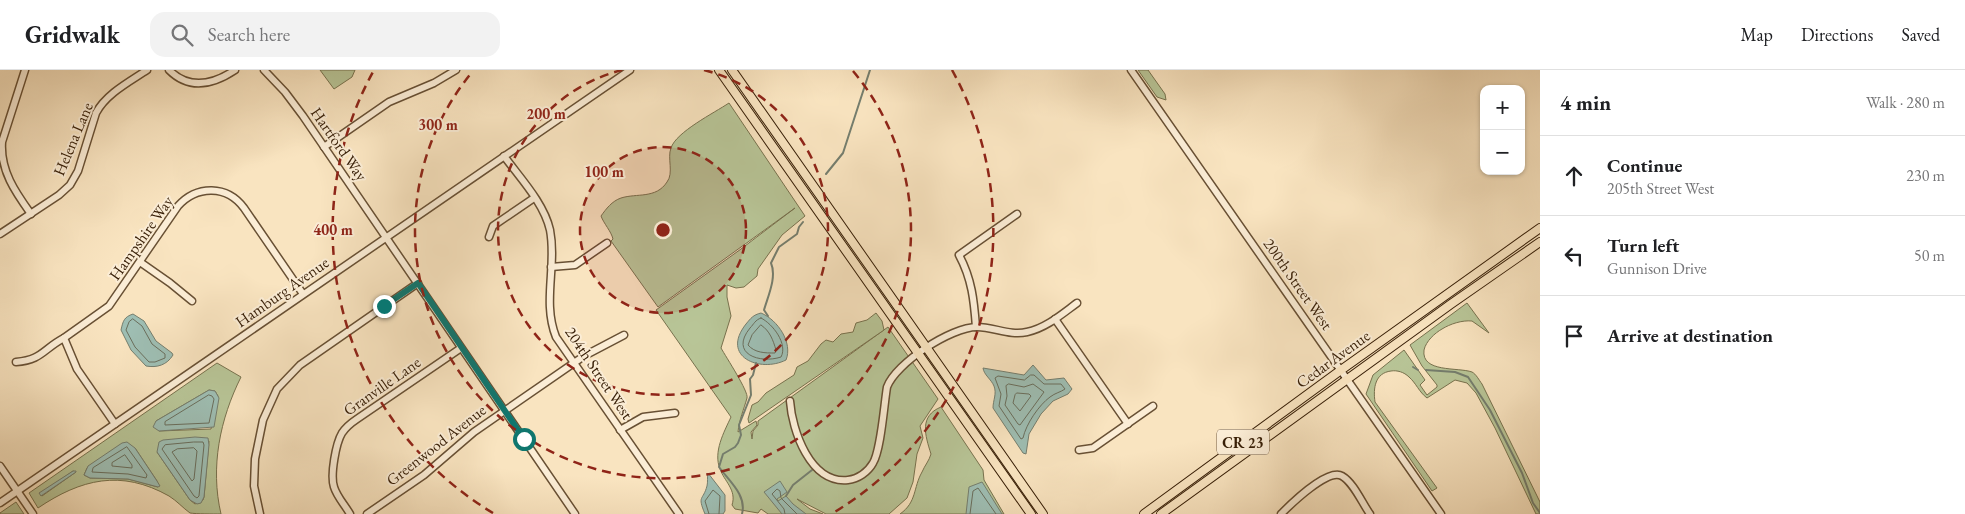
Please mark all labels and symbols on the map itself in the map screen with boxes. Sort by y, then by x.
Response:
street label: Helena Lane [48,99,98,179]
street label: Hartford Way [306,103,373,186]
text: 200 m [526,104,566,123]
text: 300 m [418,115,458,134]
text: 100 m [584,162,624,181]
street label: Hampshire Way [104,191,178,284]
text: 400 m [313,220,353,239]
centre of rings [654,221,672,239]
street label: 200th Street West [1259,234,1337,334]
street label: Hamburg Avenue [231,252,333,332]
route end [373,295,396,318]
street label: 204th Street West [560,323,638,423]
street label: Cedar Avenue [1292,325,1374,393]
street label: Granville Lane [339,352,425,420]
street label: Greenwood Avenue [382,399,490,491]
route start [513,428,536,451]
road number: CR 23 [1217,430,1269,454]

